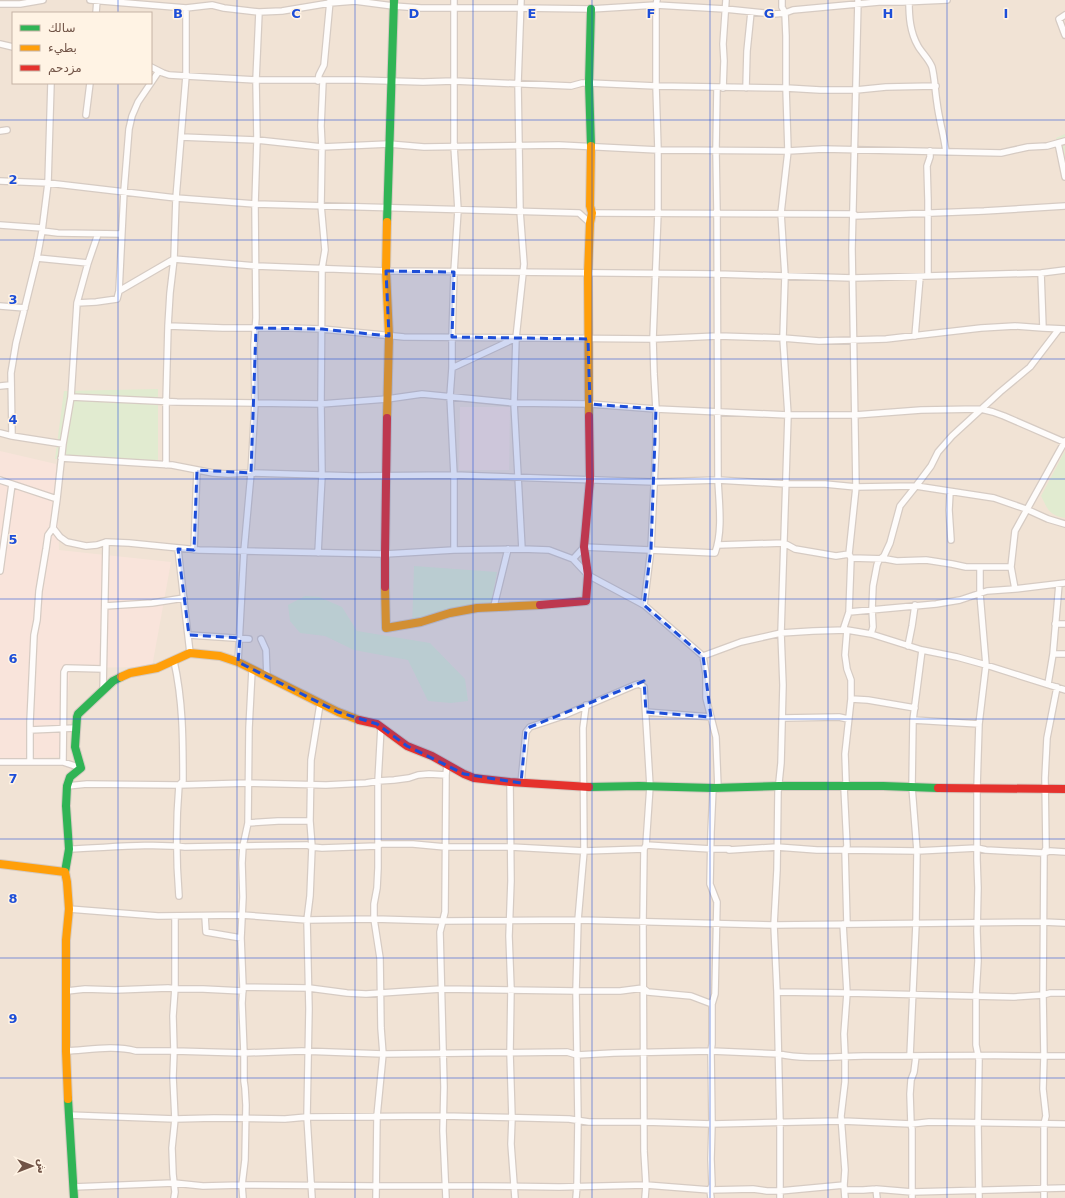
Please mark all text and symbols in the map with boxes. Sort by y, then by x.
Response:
text: B [173,6,183,21]
text: C [291,6,301,21]
text: D [409,6,420,21]
text: E [528,6,536,21]
text: F [647,6,655,21]
text: G [764,6,774,21]
text: H [883,6,893,21]
text: I [1004,6,1008,21]
legend [12,12,152,84]
text: سالك [48,21,75,35]
text: بطيء [48,41,77,55]
text: مزدحم [48,61,82,76]
text: 2 [8,172,18,187]
text: 3 [8,292,18,307]
text: 4 [8,412,18,427]
text: 5 [8,532,18,547]
text: 6 [8,651,18,666]
text: 7 [8,771,18,786]
text: 8 [8,891,18,906]
text: 9 [8,1011,18,1026]
north arrow [12,1146,52,1186]
text: ش [35,1158,48,1174]

